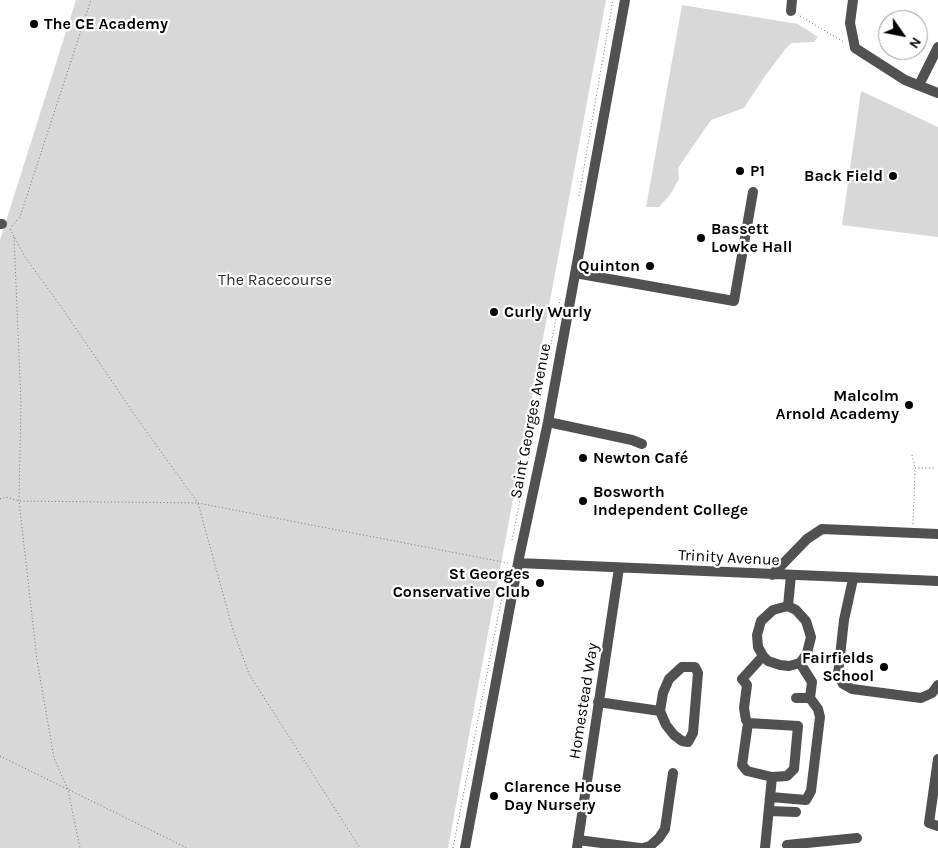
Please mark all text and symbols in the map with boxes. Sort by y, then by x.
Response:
north arrow [878,10,928,60]
place label: The CE Academy [44,14,168,34]
marker: The CE Academy [28,18,40,30]
text: N [905,34,925,52]
place label: P1 [750,161,765,181]
marker: P1 [734,165,746,177]
place label: Back Field [804,166,883,186]
marker: Back Field [887,170,899,182]
place label: Bassett Lowke Hall [711,219,792,257]
marker: Bassett Lowke Hall [695,232,707,244]
place label: Quinton [578,256,640,276]
marker: Quinton [644,260,656,272]
park label: The Racecourse [218,270,332,290]
place label: Curly Wurly [504,302,591,322]
marker: Curly Wurly [488,306,500,318]
street label: Saint Georges Avenue [507,342,555,500]
place label: Malcolm Arnold Academy [776,386,899,424]
marker: Malcolm Arnold Academy [903,399,915,411]
place label: Newton Café [593,448,688,468]
marker: Newton Café [577,452,589,464]
place label: Bosworth Independent College [593,482,748,520]
marker: Bosworth Independent College [577,495,589,507]
street label: Trinity Avenue [678,546,780,570]
place label: St Georges Conservative Club [393,564,530,602]
marker: St Georges Conservative Club [534,577,546,589]
street label: Homestead Way [565,642,603,760]
place label: Fairfields School [802,648,874,686]
marker: Fairfields School [878,661,890,673]
place label: Clarence House Day Nursery [504,777,621,815]
marker: Clarence House Day Nursery [488,790,500,802]

